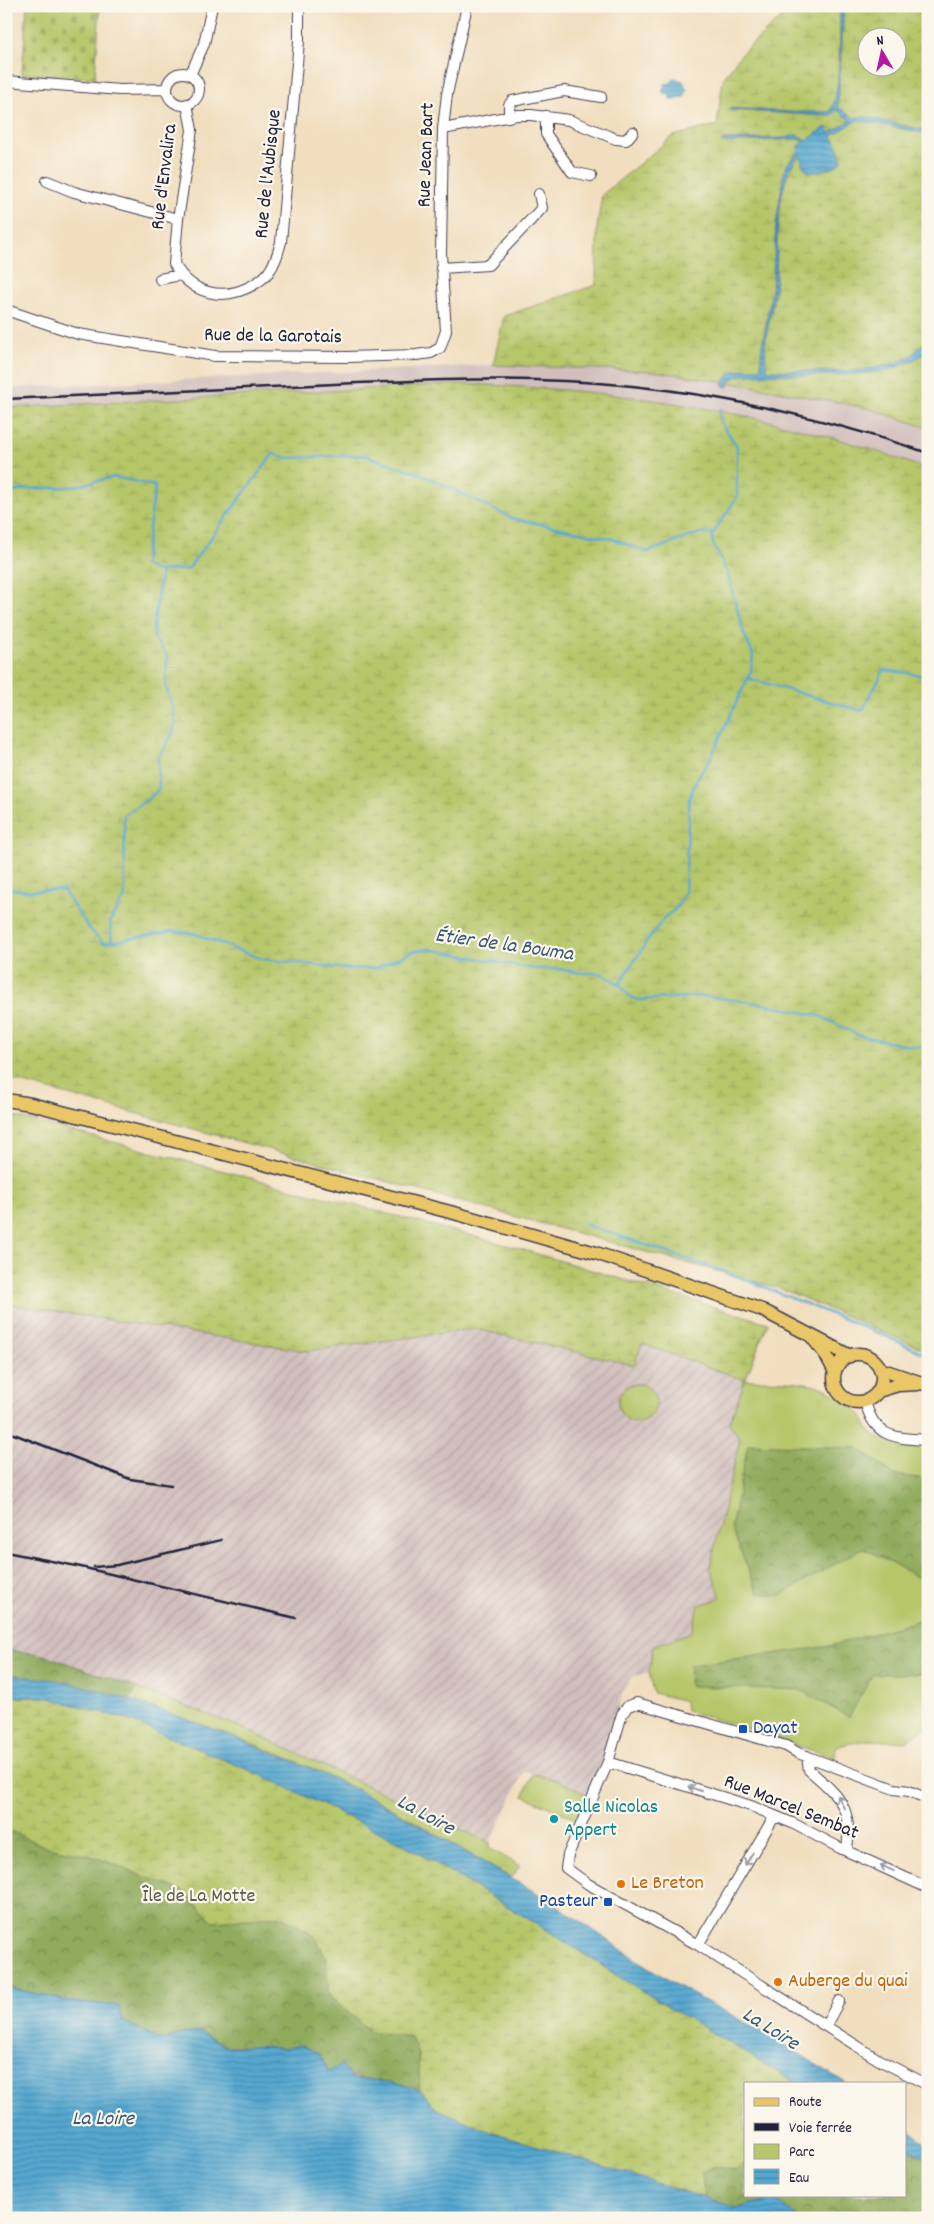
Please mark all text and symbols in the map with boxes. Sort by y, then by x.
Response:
north arrow [856,28,906,78]
text: N [875,31,885,52]
street label: Rue Jean Bart [411,102,443,208]
street label: Rue de l'Aubisque [248,108,290,240]
street label: Rue d'Envalira [145,122,185,231]
street label: Rue de la Garotais [204,322,342,352]
water label: Étier de la Bouma [433,921,576,971]
place label: Dayat [753,1715,798,1743]
marker: Dayat [737,1723,749,1735]
street label: Rue Marcel Sembat [719,1768,863,1848]
one-way arrow [688,1784,703,1793]
water label: La Loire [391,1788,461,1845]
place label: Salle Nicolas Appert [564,1794,658,1845]
one-way arrow [835,1795,845,1810]
marker: Salle Nicolas Appert [548,1813,560,1825]
one-way arrow [743,1852,753,1866]
one-way arrow [880,1863,895,1873]
place label: Le Breton [631,1870,704,1898]
marker: Le Breton [615,1878,627,1890]
park label: Île de La Motte [142,1883,256,1911]
place label: Pasteur [539,1888,599,1916]
marker: Pasteur [602,1896,614,1908]
place label: Auberge du quai [788,1968,908,1996]
marker: Auberge du quai [772,1976,784,1988]
water label: La Loire [736,2001,806,2060]
legend [744,2082,906,2196]
text: Route [789,2092,822,2114]
water label: La Loire [72,2105,136,2135]
text: Voie ferrée [789,2118,852,2140]
text: Parc [789,2142,814,2164]
text: Eau [789,2168,809,2190]

